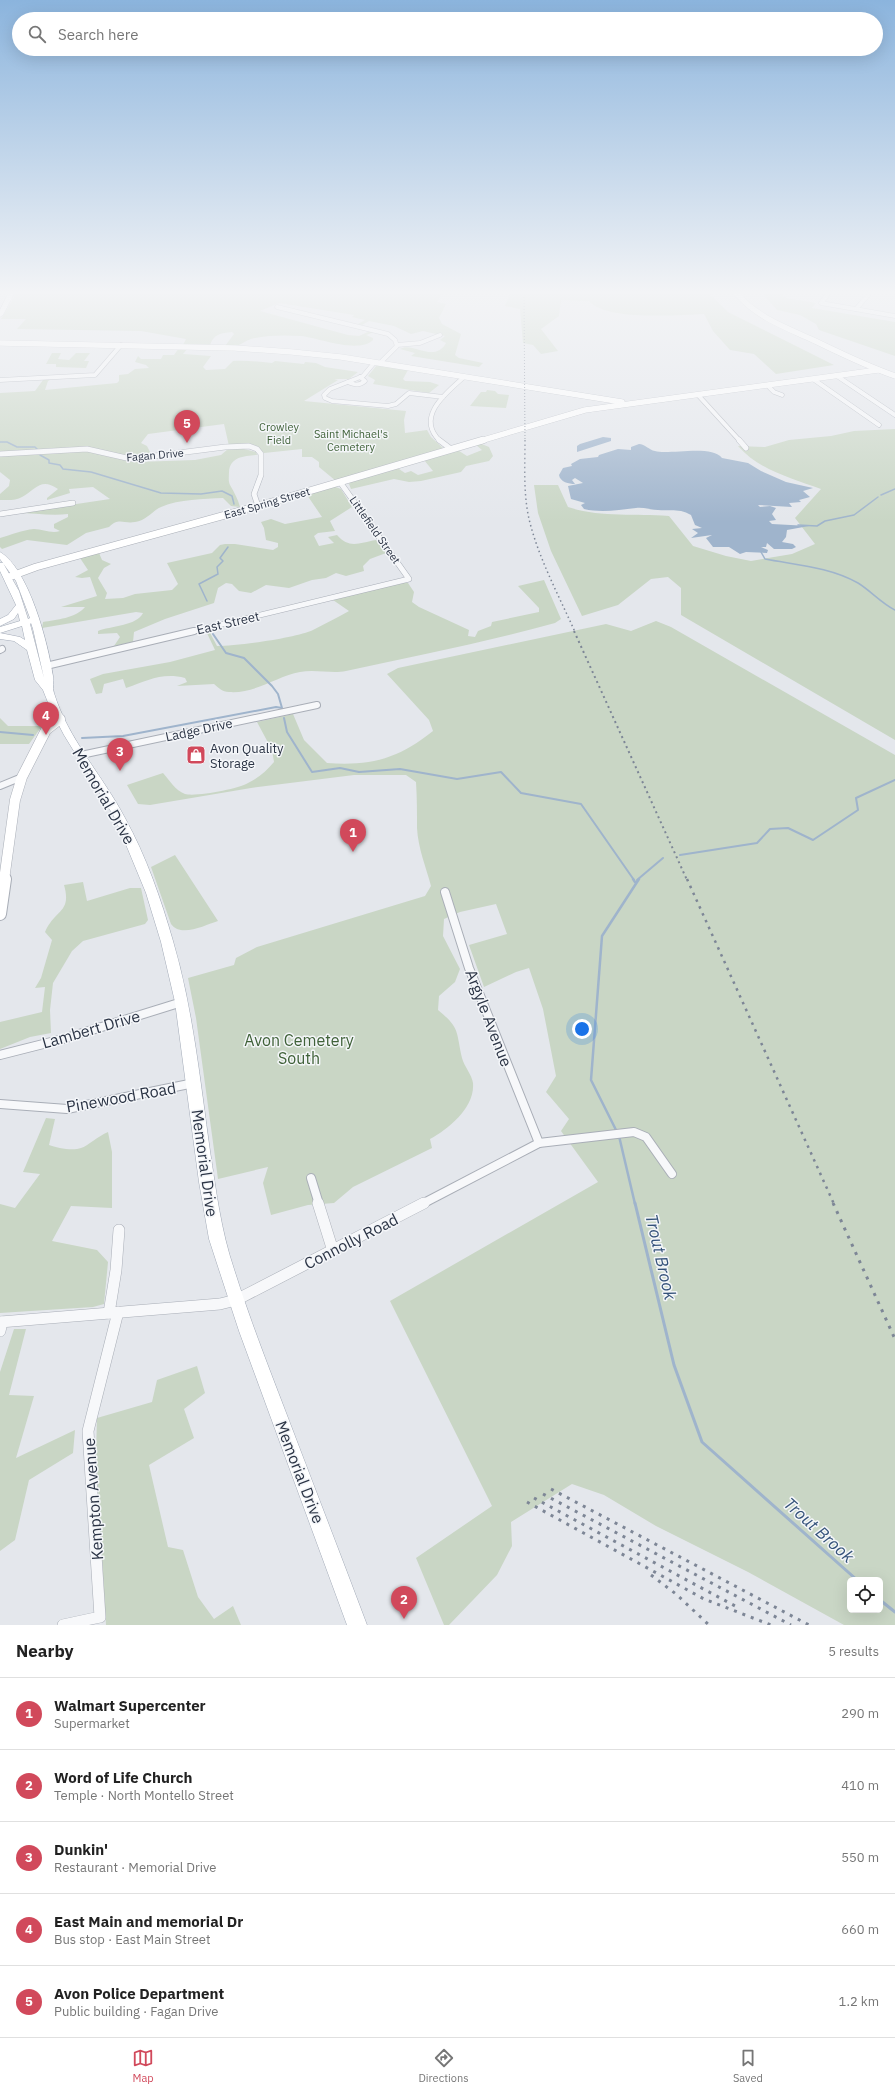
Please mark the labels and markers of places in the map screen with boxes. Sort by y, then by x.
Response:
pin: 5 [174,410,200,443]
pin: 4 [33,702,59,735]
pin: 3 [107,738,133,771]
place label: Avon Quality Storage [210,740,284,772]
shop icon: Avon Quality Storage [185,744,207,766]
pin: 1 [340,819,366,852]
pin: 2 [391,1586,417,1619]

